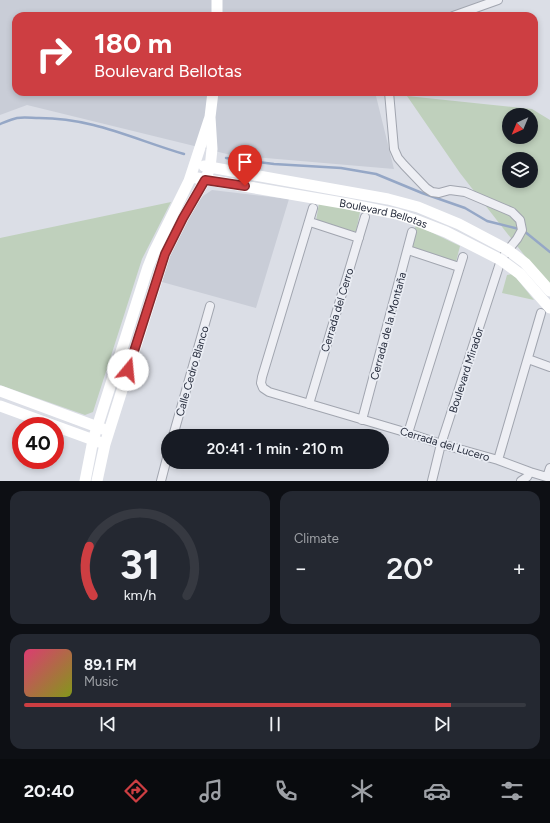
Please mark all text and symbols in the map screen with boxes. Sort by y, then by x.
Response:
text: 180 m [94,26,172,60]
icon: right [28,28,80,80]
text: Boulevard Bellotas [94,60,242,82]
north arrow [502,108,538,144]
map controls [502,108,538,188]
pin [228,145,262,186]
icon: arrive [234,151,256,173]
button: layers [502,152,538,188]
street label: Boulevard Bellotas [338,197,429,231]
street label: Cerrada del Cerro [319,267,356,354]
street label: Cerrada de la Montaña [368,271,409,381]
street label: Calle Cedro Blanco [173,324,212,418]
street label: Boulevard Mirador [446,325,487,415]
position arrow [107,349,149,391]
speed limit sign: 40 [12,417,64,469]
street label: Cerrada del Lucero [398,425,491,464]
text: 20:41 · 1 min · 210 m [207,440,343,458]
text: Climate [294,531,339,546]
text: 31 [120,538,160,588]
text: 20° [386,550,434,587]
text: − [294,555,308,582]
text: + [512,555,526,582]
text: km/h [124,585,156,603]
text: 89.1 FM [84,656,137,674]
text: Music [84,674,118,689]
icon: previous [97,713,119,735]
icon: pause [264,713,286,735]
icon: next [431,713,453,735]
icon: directions [122,777,150,805]
icon: music [197,777,225,805]
icon: phone [272,777,300,805]
icon: climate [348,777,376,805]
icon: car [423,777,451,805]
icon: filters [498,777,526,805]
text: 20:40 [24,780,74,802]

